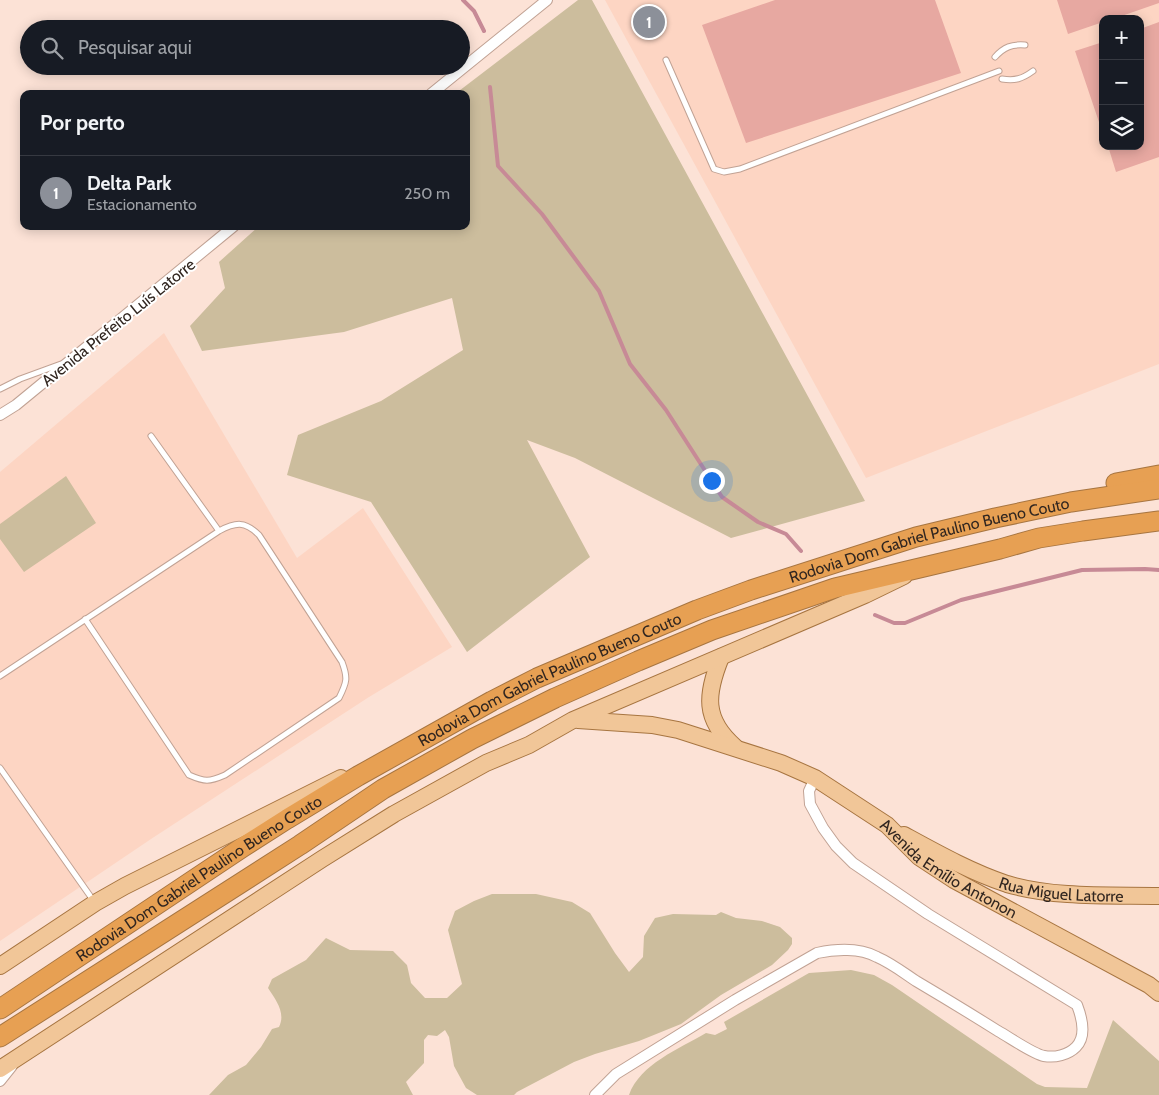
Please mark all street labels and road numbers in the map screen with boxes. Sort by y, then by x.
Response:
street label: Avenida Prefeito Luís Latorre [38,255,199,390]
street label: Rodovia Dom Gabriel Paulino Bueno Couto [787,494,1071,587]
street label: Rodovia Dom Gabriel Paulino Bueno Couto [415,609,684,751]
street label: Rodovia Dom Gabriel Paulino Bueno Couto [72,791,325,966]
street label: Avenida Emílio Antonon [877,814,1020,922]
street label: Rua Miguel Latorre [996,873,1123,906]

